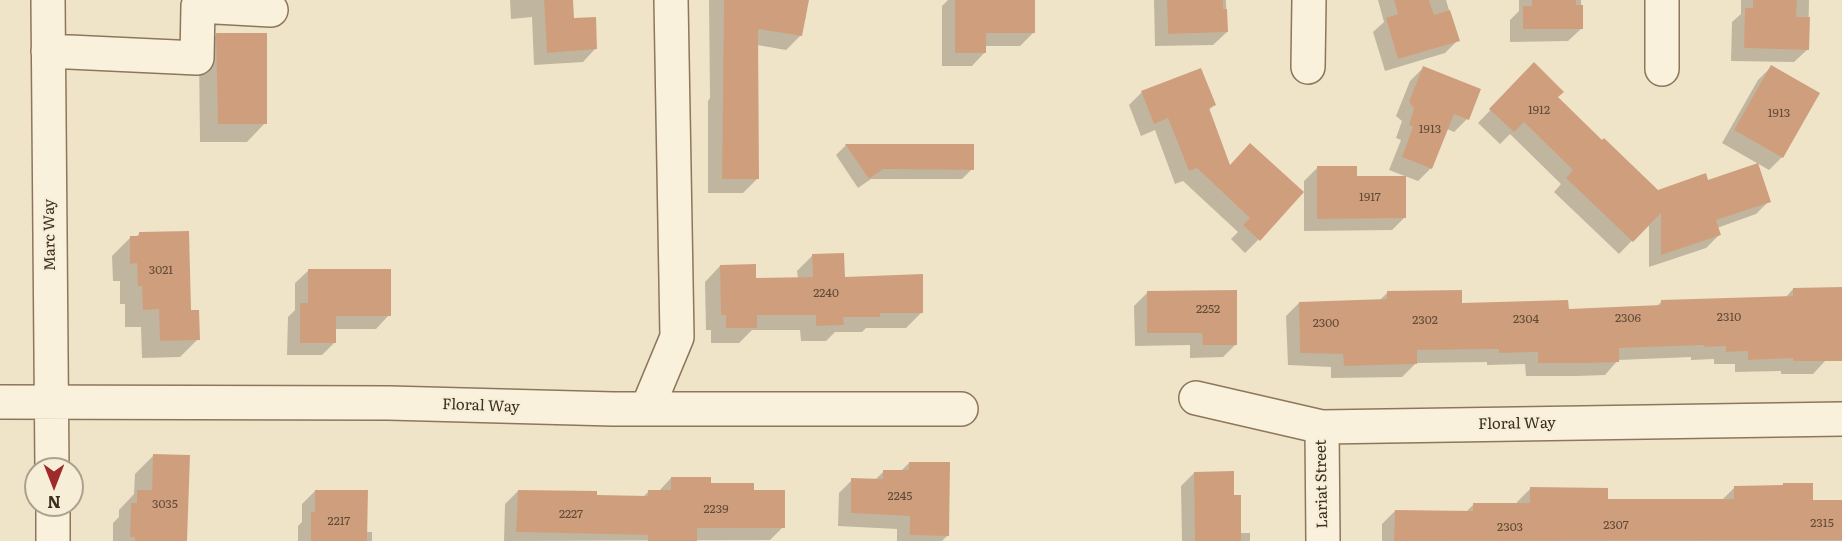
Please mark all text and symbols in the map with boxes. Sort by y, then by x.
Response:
house number: 1912 [1528,103,1550,117]
house number: 1913 [1768,106,1790,120]
house number: 1913 [1419,122,1441,136]
house number: 1917 [1359,190,1381,204]
street label: Marc Way [40,199,60,271]
house number: 3021 [149,263,173,277]
house number: 2240 [813,286,839,300]
house number: 2252 [1196,302,1220,316]
house number: 2310 [1717,310,1741,324]
house number: 2306 [1615,311,1641,325]
house number: 2304 [1513,312,1539,326]
house number: 2302 [1412,313,1438,327]
house number: 2300 [1313,316,1339,330]
street label: Floral Way [442,396,520,416]
street label: Floral Way [1478,414,1556,434]
street label: Lariat Street [1312,439,1332,529]
north arrow [24,457,84,517]
house number: 2245 [888,489,912,503]
text: N [47,491,61,515]
house number: 3035 [152,497,178,511]
house number: 2239 [704,502,728,516]
house number: 2227 [559,507,583,521]
house number: 2217 [328,514,350,528]
house number: 2315 [1810,516,1834,530]
house number: 2307 [1603,518,1629,532]
house number: 2303 [1497,520,1523,534]

